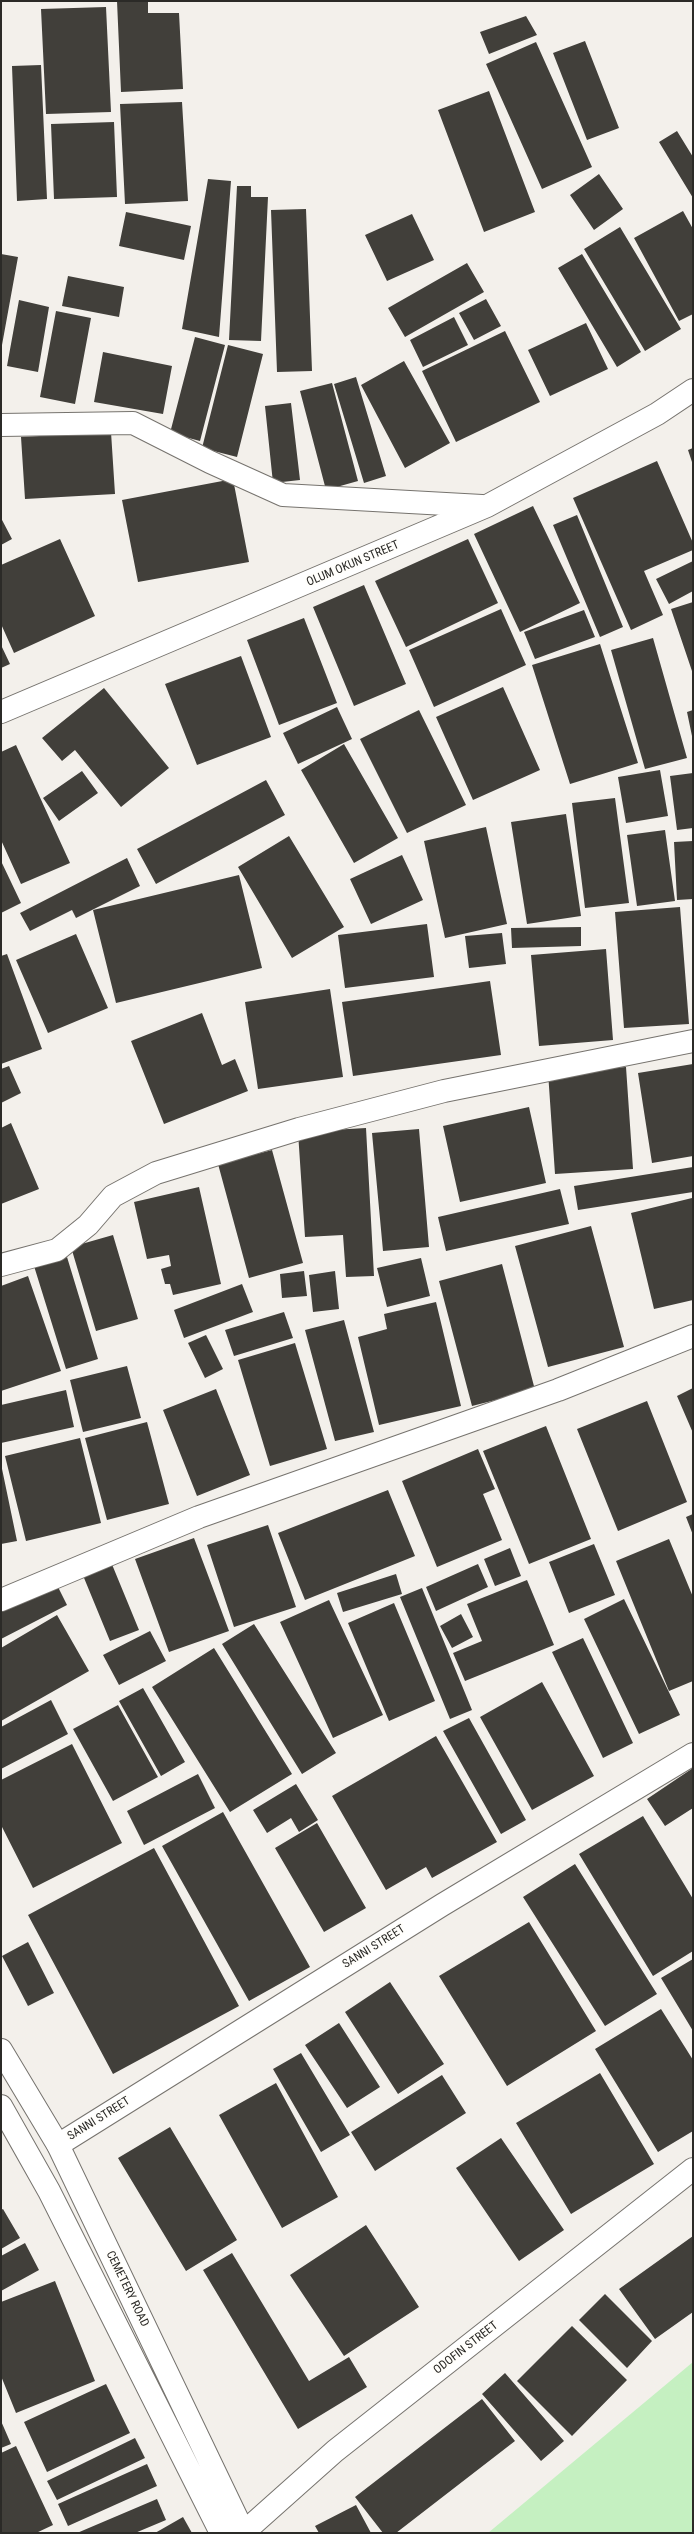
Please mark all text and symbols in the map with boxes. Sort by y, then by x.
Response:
street label: OLUM OKUN STREET [305,538,401,590]
street label: SANNI STREET [340,1922,408,1972]
street label: SANNI STREET [65,2094,133,2144]
street label: CEMETERY ROAD [102,2249,152,2329]
street label: ODOFIN STREET [431,2319,501,2377]

